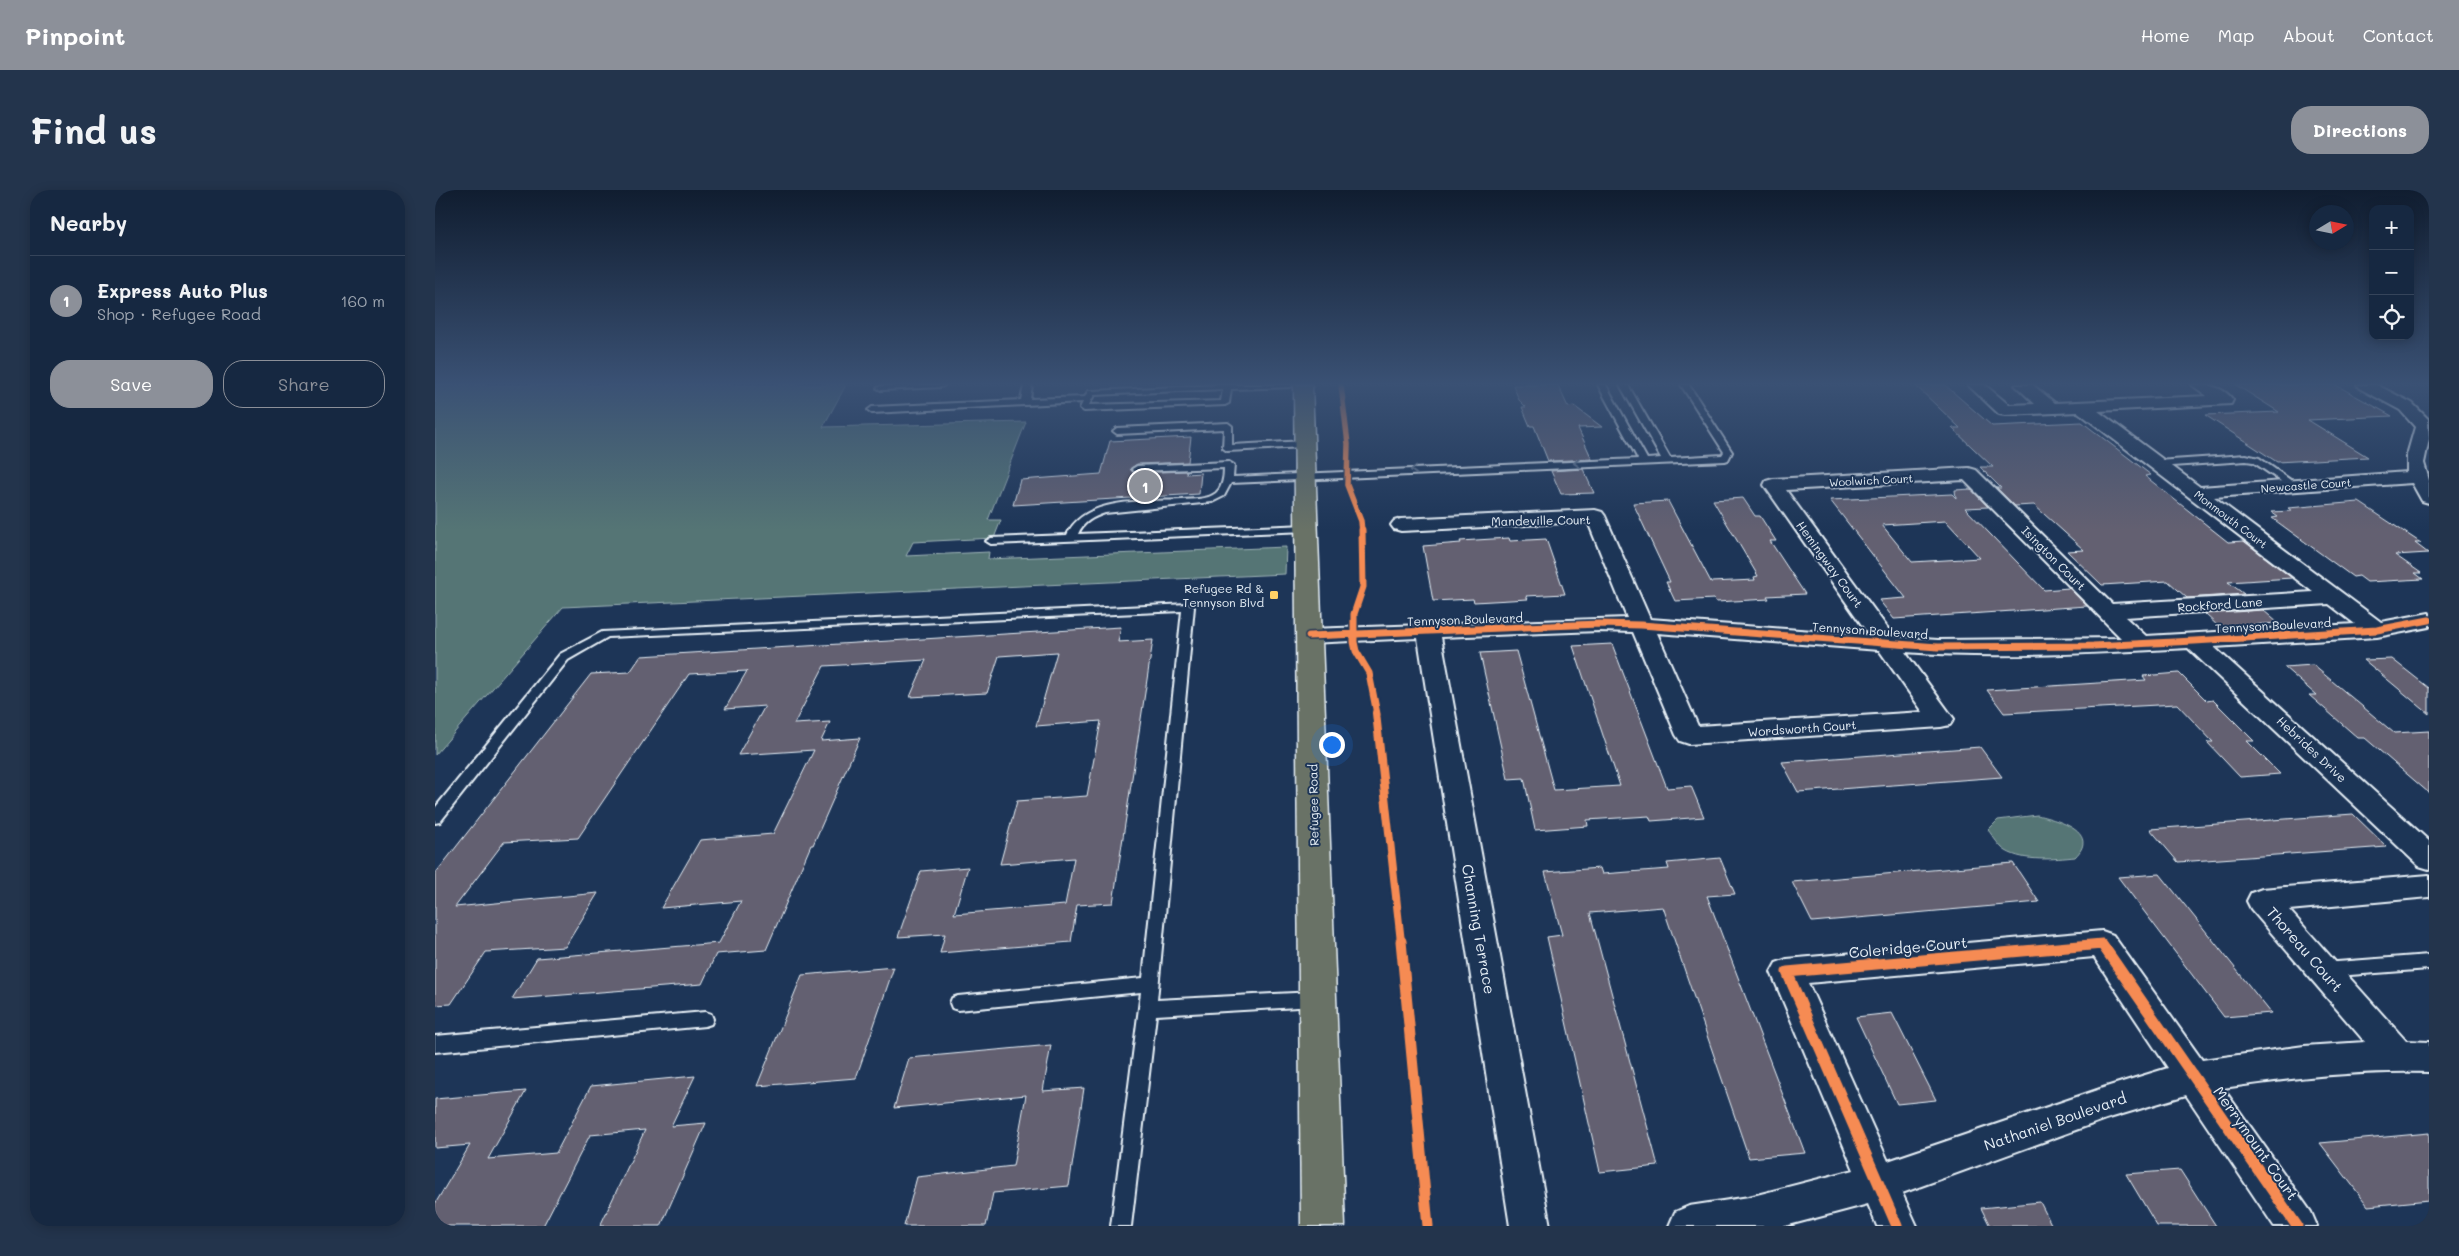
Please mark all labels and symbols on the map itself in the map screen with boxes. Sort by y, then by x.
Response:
north arrow [2309,205,2354,250]
one-way arrow [1572,458,1580,469]
one-way arrow [1410,465,1418,476]
pin: 1 [1129,467,1161,505]
street label: Woolwich Court [1829,470,1914,490]
street label: Newcastle Court [2260,474,2352,496]
street label: Monmouth Court [2191,487,2271,552]
street label: Mandeville Court [1491,511,1591,529]
street label: Hemingway Court [1793,518,1867,610]
street label: Isington Court [2018,522,2090,594]
place label: Refugee Rd & Tennyson Blvd [1182,580,1264,610]
marker: Refugee Rd & Tennyson Blvd [1268,589,1280,601]
street label: Rockford Lane [2177,593,2263,615]
street label: Tennyson Boulevard [1407,609,1524,629]
street label: Tennyson Boulevard [2215,614,2332,636]
street label: Tennyson Boulevard [1812,618,1929,642]
street label: Hebrides Drive [2274,713,2350,785]
street label: Wordsworth Court [1747,716,1857,740]
your location [1319,732,1345,758]
street label: Refugee Road [1304,764,1322,846]
street label: Channing Terrace [1458,862,1500,996]
street label: Thoreau Court [2262,902,2348,996]
street label: Coleridge Court [1848,932,1968,962]
street label: Merrymount Court [2209,1082,2303,1204]
street label: Nathaniel Boulevard [1981,1087,2129,1155]

